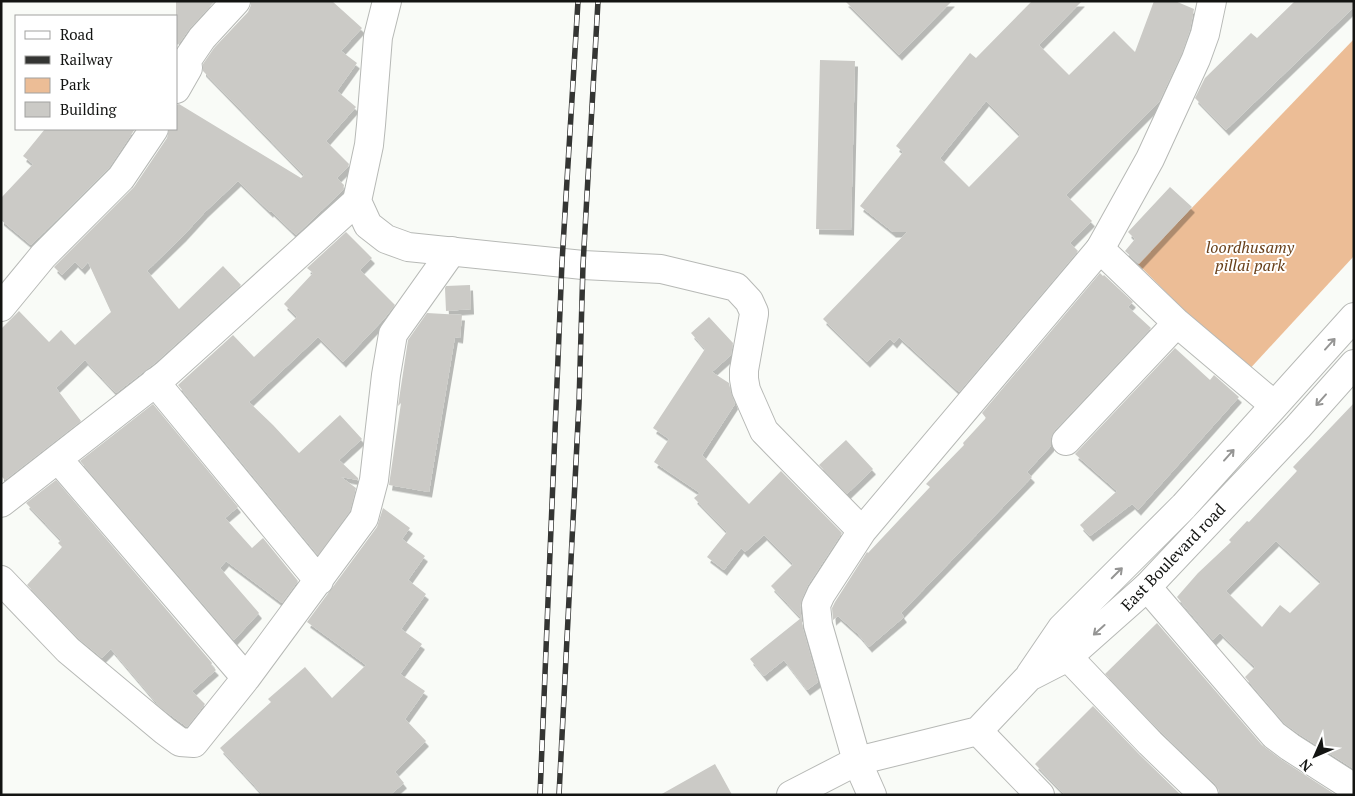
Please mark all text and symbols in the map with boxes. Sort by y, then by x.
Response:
legend [15,15,178,130]
text: Road [60,24,93,44]
text: Railway [60,49,113,69]
text: Park [60,74,90,94]
text: Building [60,99,118,119]
park label: loordhusamy pillai park [1206,236,1295,276]
one-way arrow [1324,337,1336,350]
one-way arrow [1315,394,1327,407]
one-way arrow [1223,449,1235,462]
street label: East Boulevard road [1116,498,1230,616]
one-way arrow [1111,567,1123,579]
one-way arrow [1092,624,1105,636]
north arrow [1290,731,1340,781]
text: N [1295,755,1316,776]

